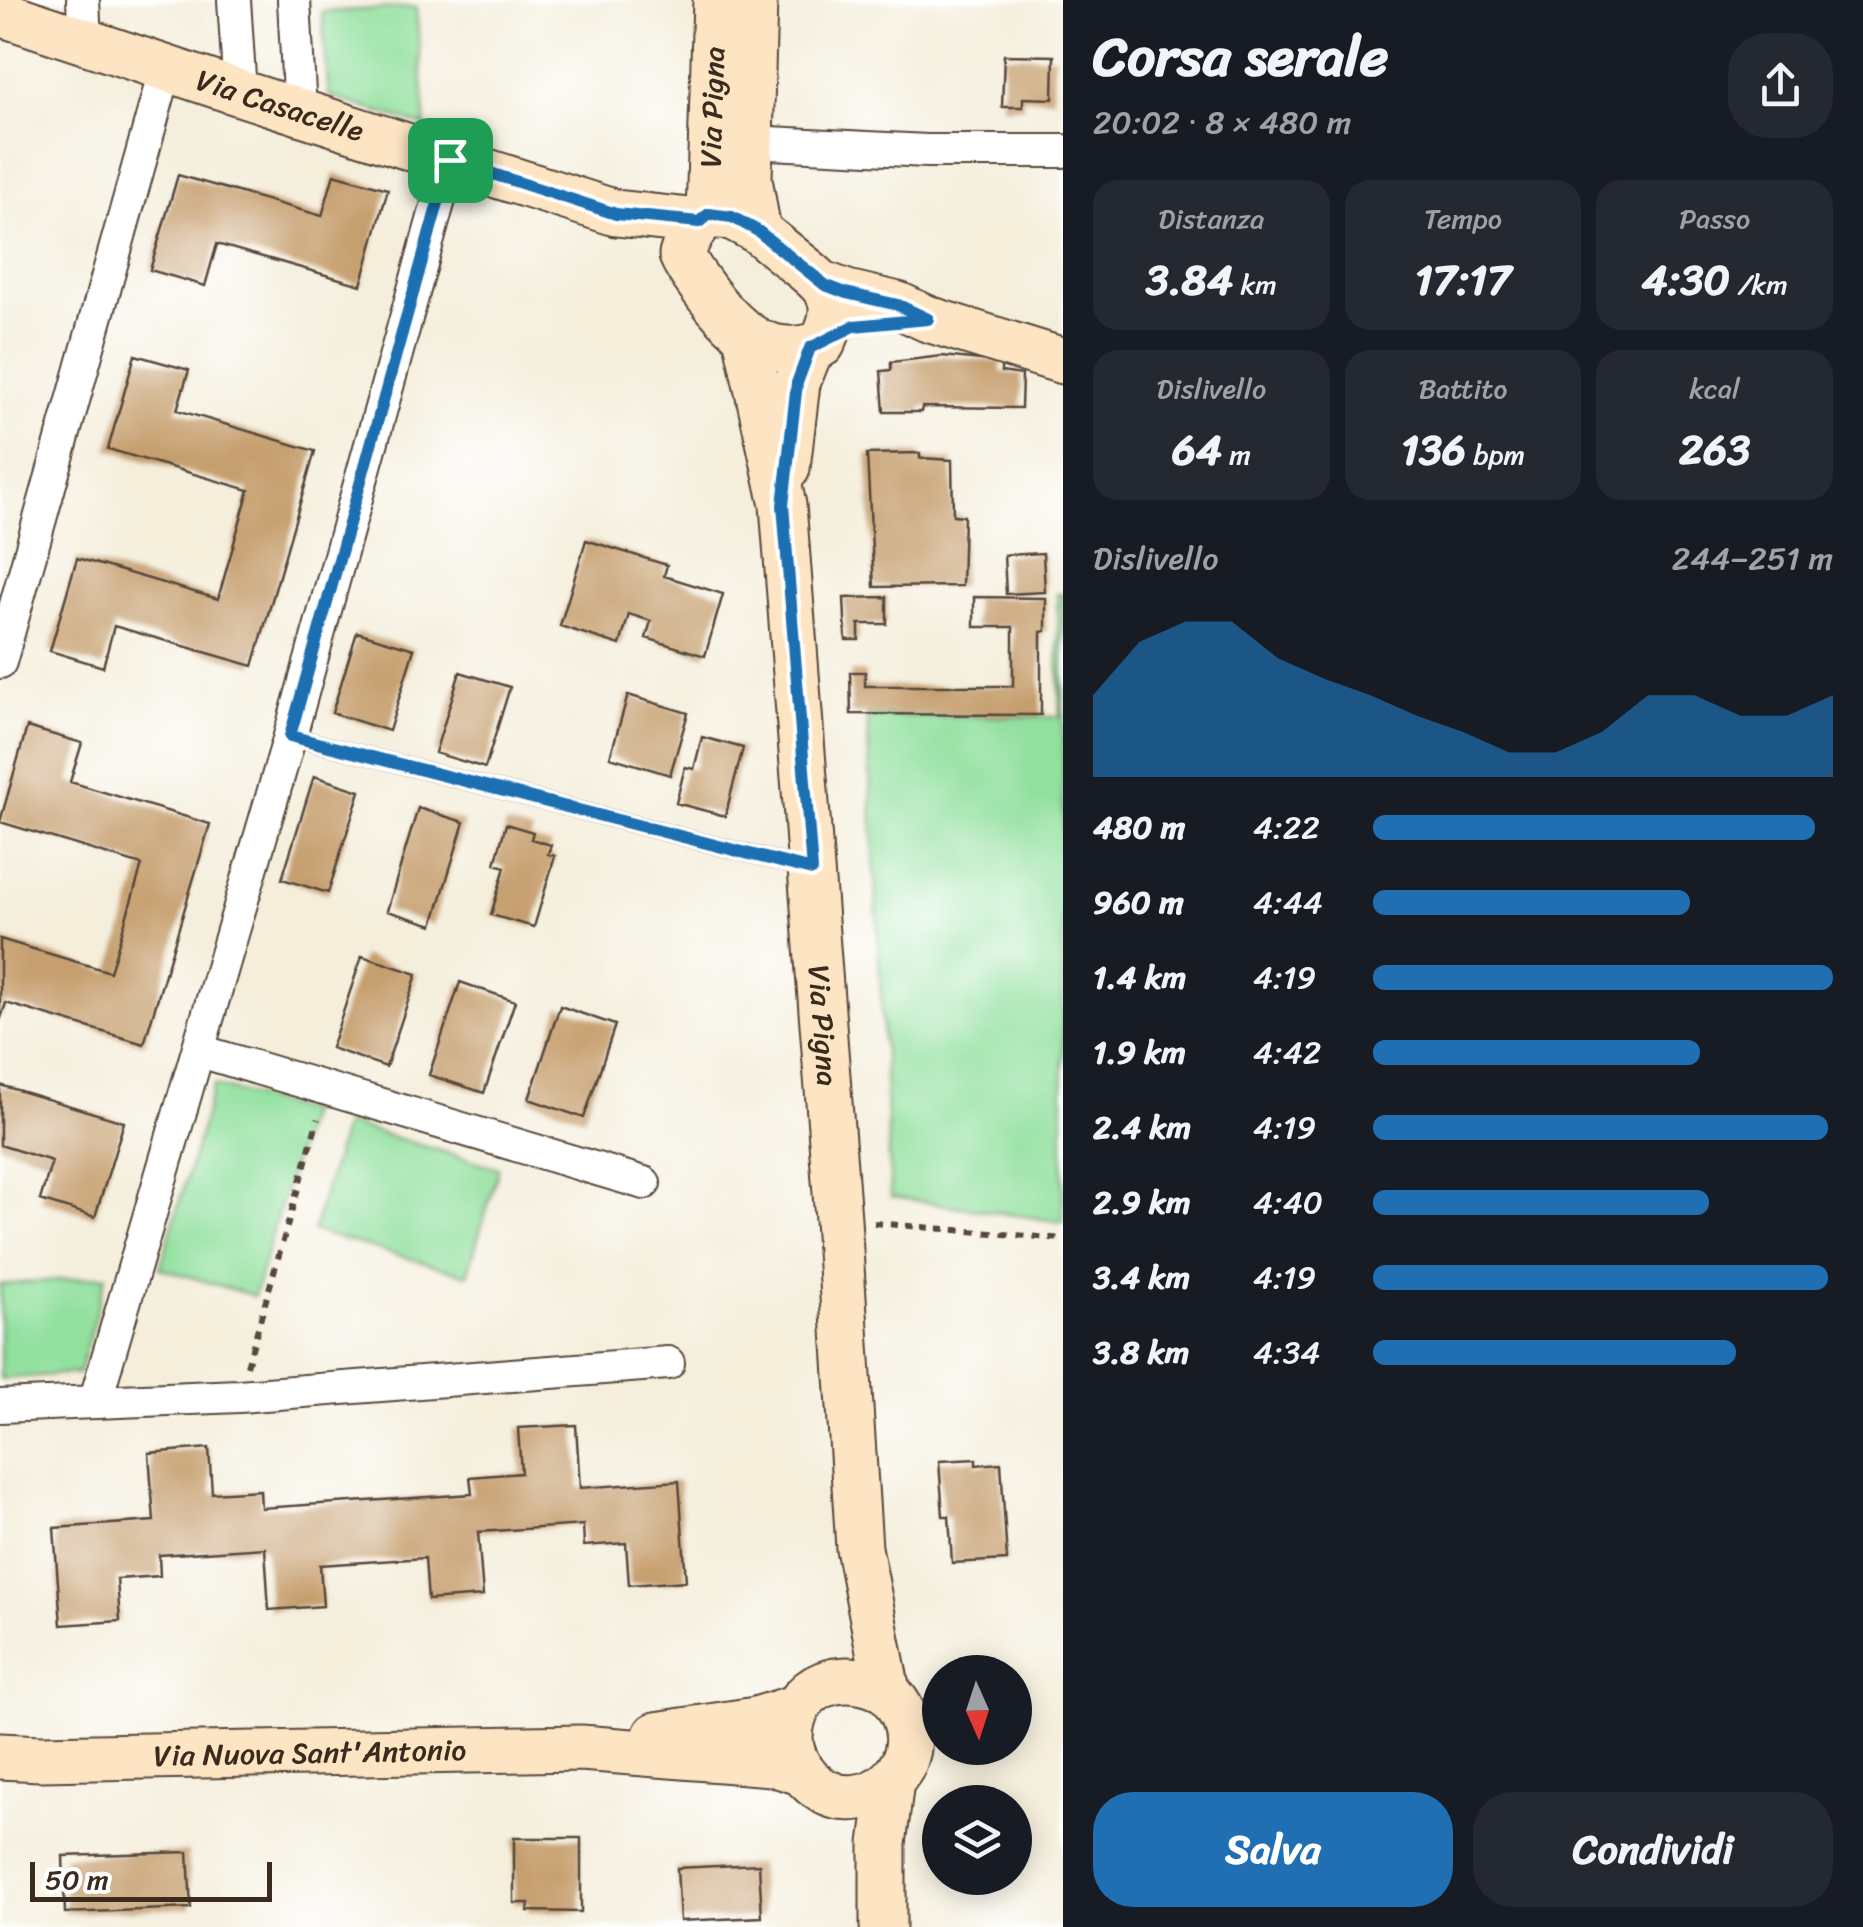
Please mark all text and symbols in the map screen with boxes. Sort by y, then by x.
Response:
text: Corsa serale [1093,8,1388,105]
button: share [1728,33,1833,138]
street label: Via Pigna [684,46,741,169]
street label: Via Casacelle [189,53,371,158]
text: 20:02 · 8 × 480 m [1093,94,1351,151]
pin [408,118,493,203]
icon: arrive [423,133,478,188]
text: Distanza [1158,194,1264,243]
text: Tempo [1424,194,1502,243]
text: Passo [1679,194,1750,243]
text: 3.84 [1146,243,1233,317]
text: 17:17 [1415,243,1511,317]
text: 4:30 [1642,243,1730,317]
text: km [1233,260,1277,309]
text: /km [1730,260,1788,309]
text: Dislivello [1156,364,1266,413]
text: Battito [1419,364,1507,413]
text: kcal [1689,364,1740,413]
text: 64 [1172,413,1222,487]
text: 136 [1401,413,1466,487]
text: 263 [1679,413,1750,487]
text: m [1222,430,1251,479]
text: bpm [1466,430,1525,479]
text: Dislivello [1093,530,1218,587]
text: 244–251 m [1672,530,1833,587]
text: 480 m [1093,799,1185,856]
text: 4:22 [1253,799,1320,856]
text: 960 m [1093,874,1184,931]
text: 4:44 [1253,874,1323,931]
text: 1.4 km [1093,949,1186,1006]
text: 4:19 [1253,949,1316,1006]
street label: Via Pigna [792,963,855,1088]
text: 1.9 km [1093,1024,1186,1081]
text: 4:42 [1253,1024,1321,1081]
text: 2.4 km [1093,1099,1191,1156]
text: 4:19 [1253,1099,1316,1156]
text: 2.9 km [1093,1174,1191,1231]
text: 4:40 [1253,1174,1323,1231]
text: 3.4 km [1093,1249,1190,1306]
text: 4:19 [1253,1249,1316,1306]
text: 3.8 km [1093,1324,1189,1381]
text: 4:34 [1253,1324,1320,1381]
north arrow [922,1655,1032,1765]
map controls [922,1655,1032,1895]
street label: Via Nuova Sant'Antonio [153,1723,467,1783]
button: layers [922,1785,1032,1895]
button: Salva [1093,1792,1453,1907]
button: Condividi [1473,1792,1833,1907]
text: 50 m [45,1855,109,1904]
scale bar [30,1857,272,1902]

